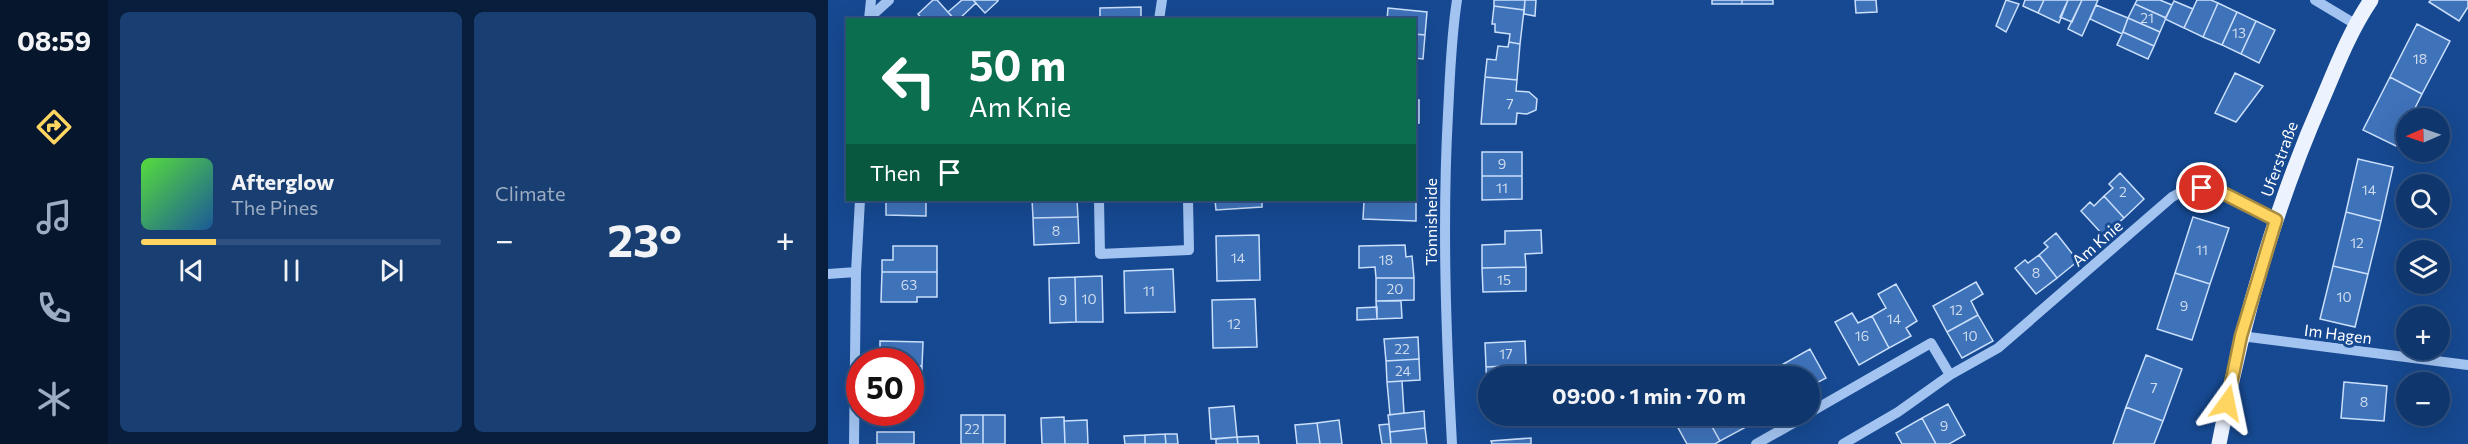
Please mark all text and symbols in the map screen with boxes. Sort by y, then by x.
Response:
house number: 21 [2140,9,2154,26]
text: 08:59 [17,24,91,57]
house number: 13 [2232,24,2246,41]
text: 50 m [969,38,1066,90]
icon: left [870,42,948,120]
house number: 18 [2413,50,2427,67]
text: Am Knie [969,90,1071,123]
house number: 7 [1506,95,1514,112]
icon: directions [33,106,75,148]
north arrow [2396,108,2450,162]
map controls [2396,108,2450,426]
street label: Uferstraße [2256,119,2301,199]
house number: 9 [1498,155,1506,172]
icon: arrive [933,156,966,189]
text: Then [870,159,921,186]
pin [2176,162,2227,213]
text: Afterglow [231,168,334,195]
icon: arrive [2185,171,2218,204]
button: search [2396,174,2450,228]
street label: Tönnisheide [1421,178,1440,266]
house number: 11 [1496,179,1508,196]
text: Climate [495,181,565,205]
house number: 14 [2362,181,2377,198]
house number: 2 [2119,183,2127,200]
text: The Pines [231,195,318,219]
icon: music [33,196,75,238]
text: 23° [608,211,682,266]
street label: Am Knie [2068,216,2126,270]
text: − [495,218,514,259]
text: + [776,218,795,259]
house number: 8 [1052,222,1060,239]
house number: 12 [2350,234,2364,251]
button: layers [2396,240,2450,294]
house number: 11 [2196,241,2208,258]
house number: 14 [1231,249,1246,266]
house number: 18 [1379,251,1393,268]
icon: previous [175,254,208,287]
icon: pause [275,254,308,287]
icon: next [375,254,408,287]
house number: 8 [2032,264,2040,281]
house number: 15 [1497,271,1511,288]
house number: 63 [901,276,917,293]
house number: 20 [1387,280,1403,297]
house number: 11 [1143,282,1155,299]
icon: phone [33,287,75,329]
house number: 10 [2336,288,2352,305]
house number: 10 [1081,290,1097,307]
house number: 9 [1059,291,1067,308]
house number: 9 [2180,297,2188,314]
house number: 12 [1949,301,1963,318]
button: + [2396,306,2450,360]
house number: 14 [1887,310,1902,327]
house number: 12 [1227,315,1241,332]
street label: Im Hagen [2303,320,2373,347]
house number: 16 [1855,327,1869,344]
house number: 10 [1962,327,1978,344]
house number: 22 [1394,340,1410,357]
house number: 17 [1499,345,1513,362]
speed limit sign: 50 [846,348,924,426]
house number: 24 [1395,362,1412,379]
position arrow [2195,371,2259,435]
button: − [2396,372,2450,426]
icon: climate [33,378,75,420]
house number: 7 [2150,379,2158,396]
text: 09:00 · 1 min · 70 m [1552,382,1746,409]
house number: 8 [2360,393,2368,410]
house number: 9 [1940,417,1948,434]
house number: 22 [964,420,980,437]

